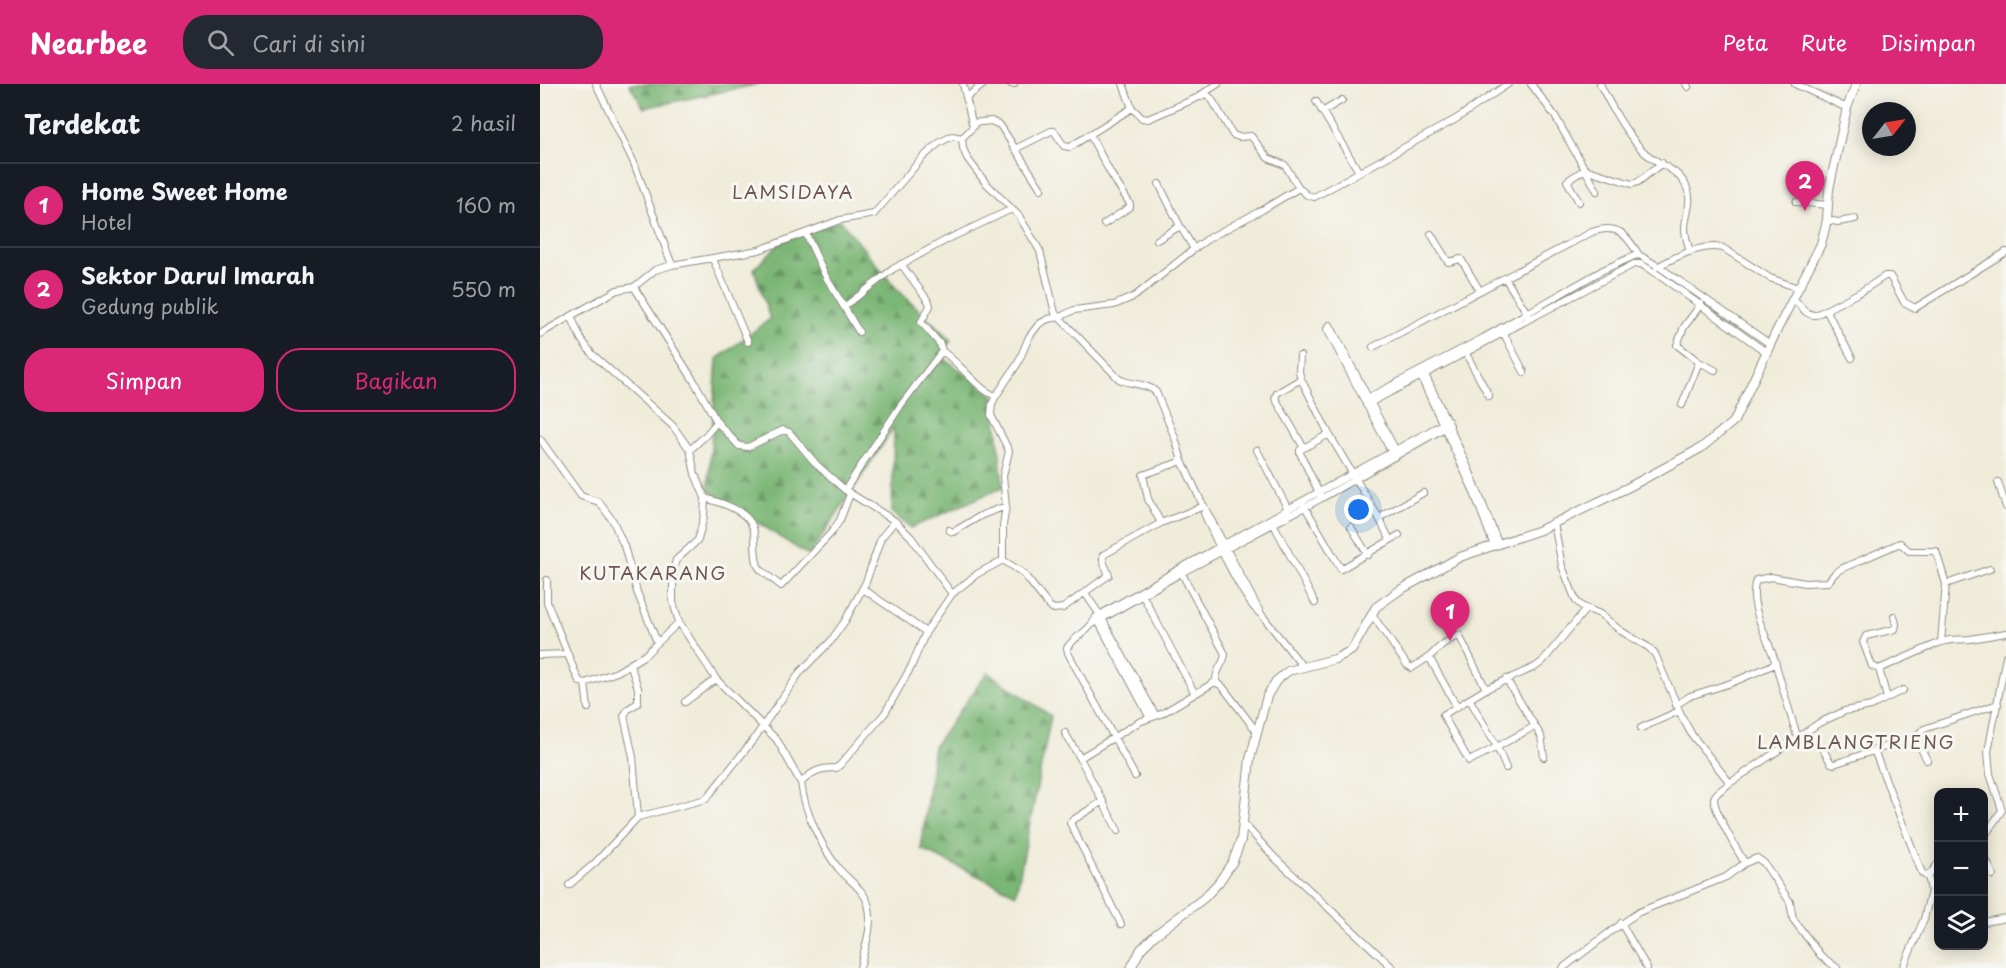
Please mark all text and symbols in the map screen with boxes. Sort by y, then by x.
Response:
search box [183,15,603,69]
text: Nearbee [30,21,147,64]
icon: search [204,26,237,59]
text: Cari di sini [252,26,366,59]
text: Peta [1723,26,1768,58]
text: Rute [1801,26,1847,58]
text: Disimpan [1880,26,1976,58]
north arrow [1862,102,1916,156]
text: Terdekat [24,104,141,143]
text: 2 hasil [451,108,516,138]
pin: 2 [1786,162,1824,211]
text: Home Sweet Home [81,174,288,207]
district label: LAMSIDAYA [732,178,854,205]
text: 1 [39,190,48,220]
text: 160 m [456,190,516,220]
text: Hotel [81,207,132,237]
text: Sektor Darul Imarah [81,258,315,291]
text: 2 [36,274,51,304]
text: 550 m [451,274,516,304]
text: Gedung publik [81,291,219,321]
button: Simpan [24,348,264,412]
button: Bagikan [276,348,516,412]
your location [1344,495,1373,524]
district label: KUTAKARANG [579,559,727,586]
pin: 1 [1430,592,1470,641]
district label: LAMBLANGTRIENG [1757,728,1955,755]
map controls [1934,788,1988,950]
button: + [1934,788,1988,842]
button: − [1934,842,1988,896]
button: layers [1934,896,1988,950]

